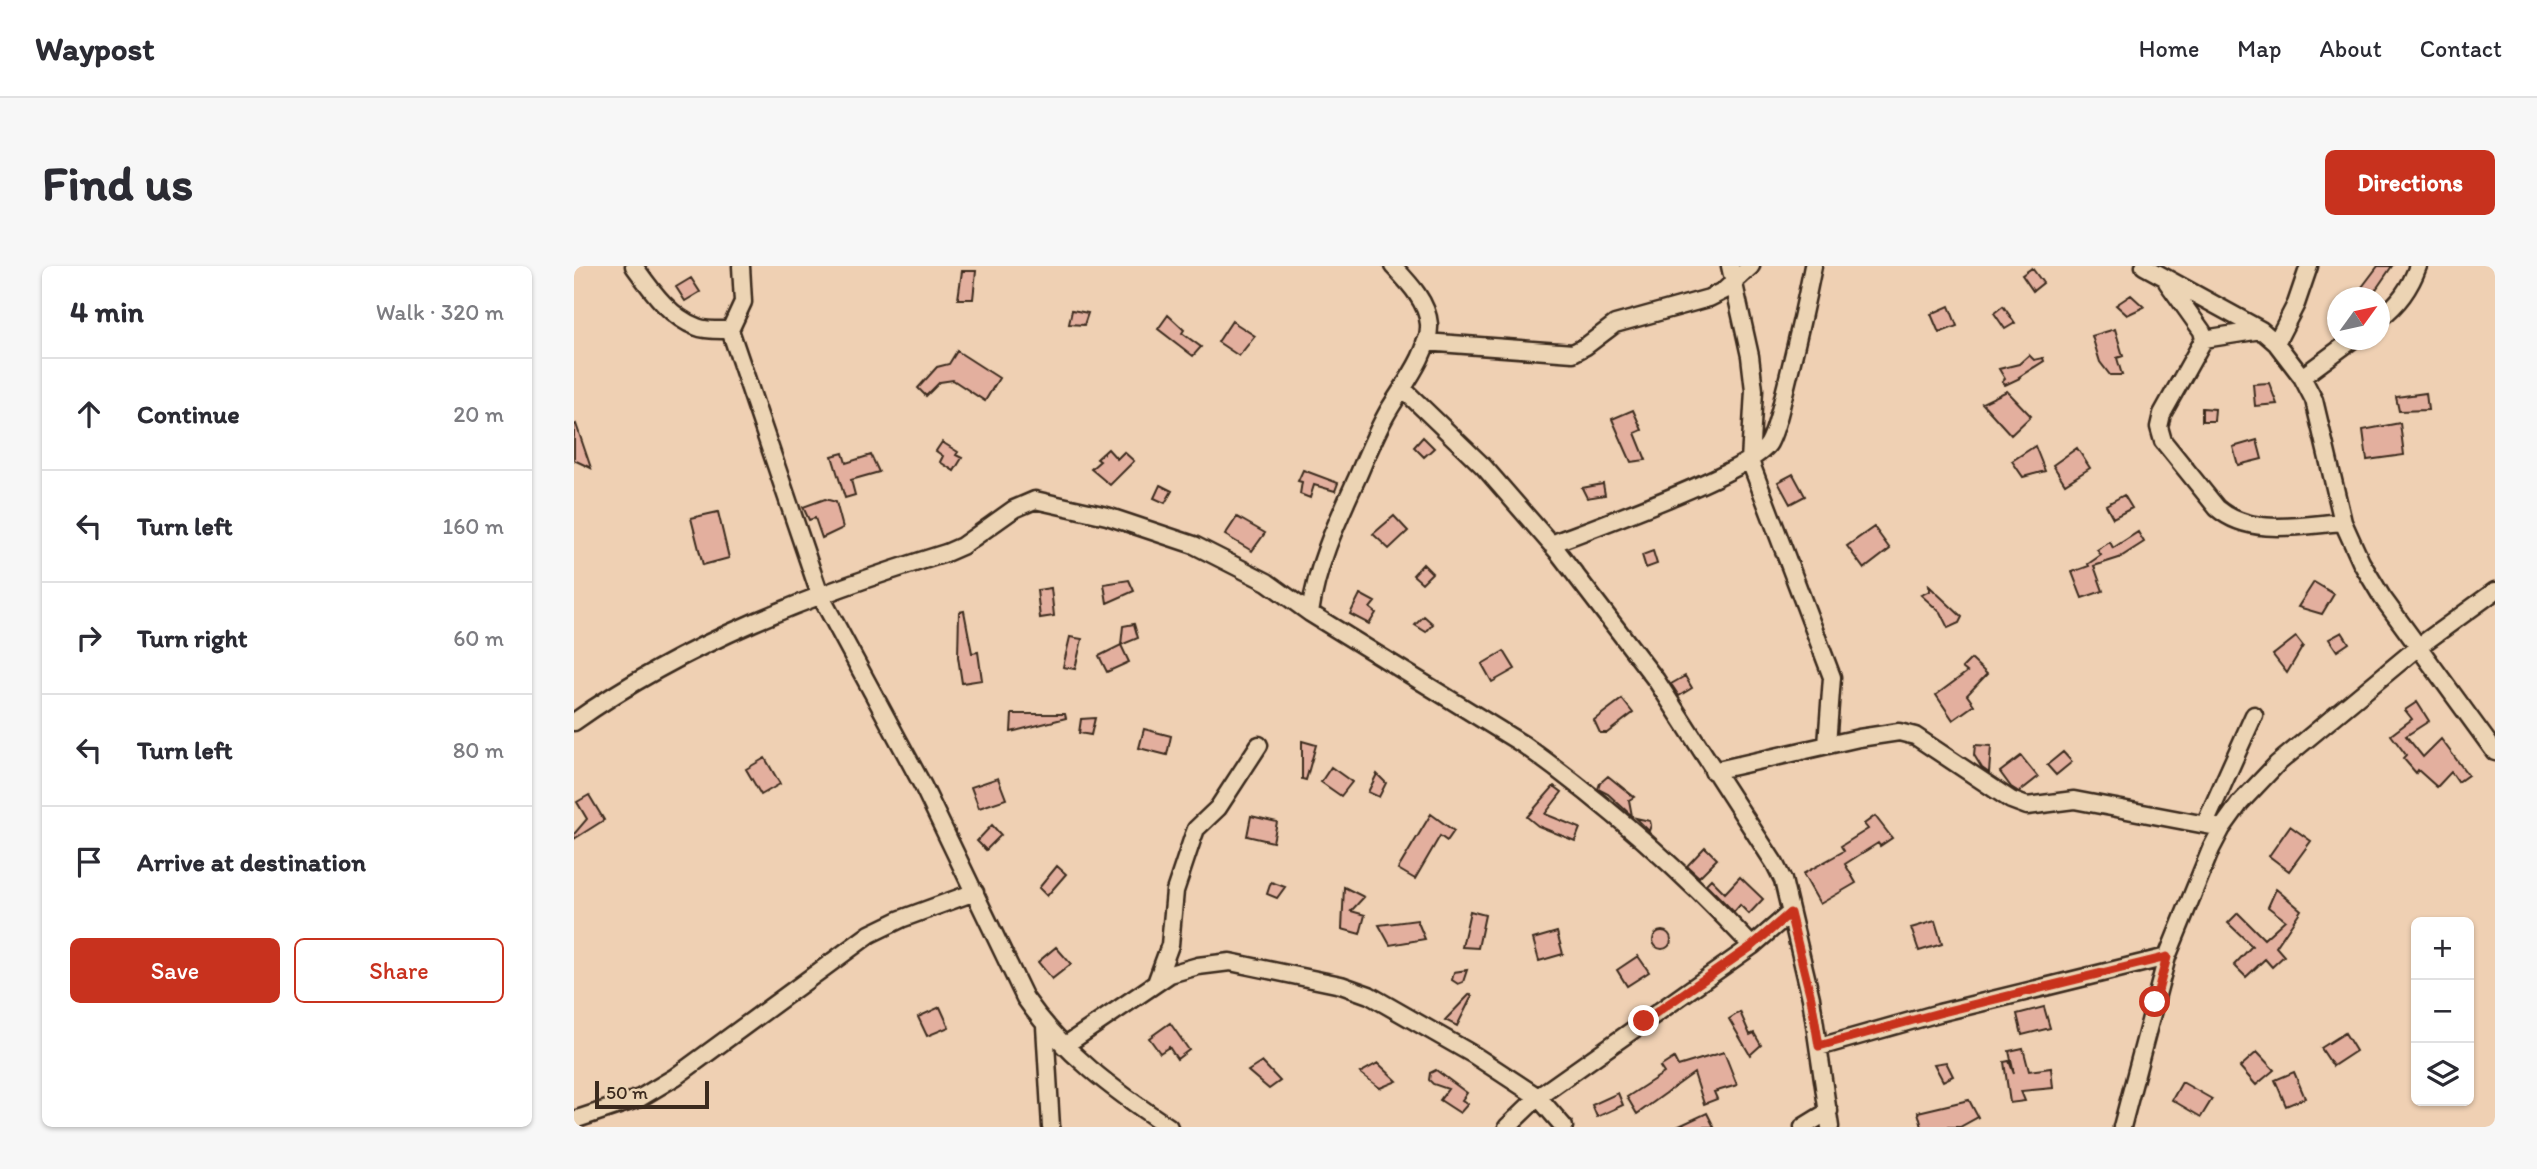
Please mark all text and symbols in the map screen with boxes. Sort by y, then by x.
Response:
text: Waypost [35,29,155,68]
text: Home [2139,34,2199,63]
text: Map [2237,34,2281,63]
text: About [2319,34,2382,63]
text: Contact [2420,34,2502,63]
button: Directions [2325,150,2495,215]
text: Find us [42,153,193,212]
north arrow [2327,287,2390,350]
text: 4 min [70,293,144,330]
text: Walk · 320 m [376,298,504,326]
icon: ahead [70,395,108,433]
text: Continue [137,398,240,430]
text: 20 m [453,400,504,428]
icon: left [70,507,108,545]
text: Turn left [137,510,233,542]
text: 160 m [442,512,504,540]
icon: right [70,619,108,657]
text: Turn right [137,622,248,654]
text: 60 m [453,624,504,652]
icon: left [70,731,108,769]
text: Turn left [137,734,233,766]
text: 80 m [453,736,504,764]
icon: arrive [70,843,108,881]
text: Arrive at destination [137,846,366,878]
map controls [2411,917,2474,1106]
button: + [2411,917,2474,980]
button: Save [70,938,280,1003]
button: Share [294,938,504,1003]
button: − [2411,980,2474,1043]
route start [2139,986,2170,1017]
route end [1628,1005,1659,1036]
button: layers [2411,1043,2474,1106]
scale bar [595,1078,709,1110]
text: 50 m [606,1081,648,1104]

